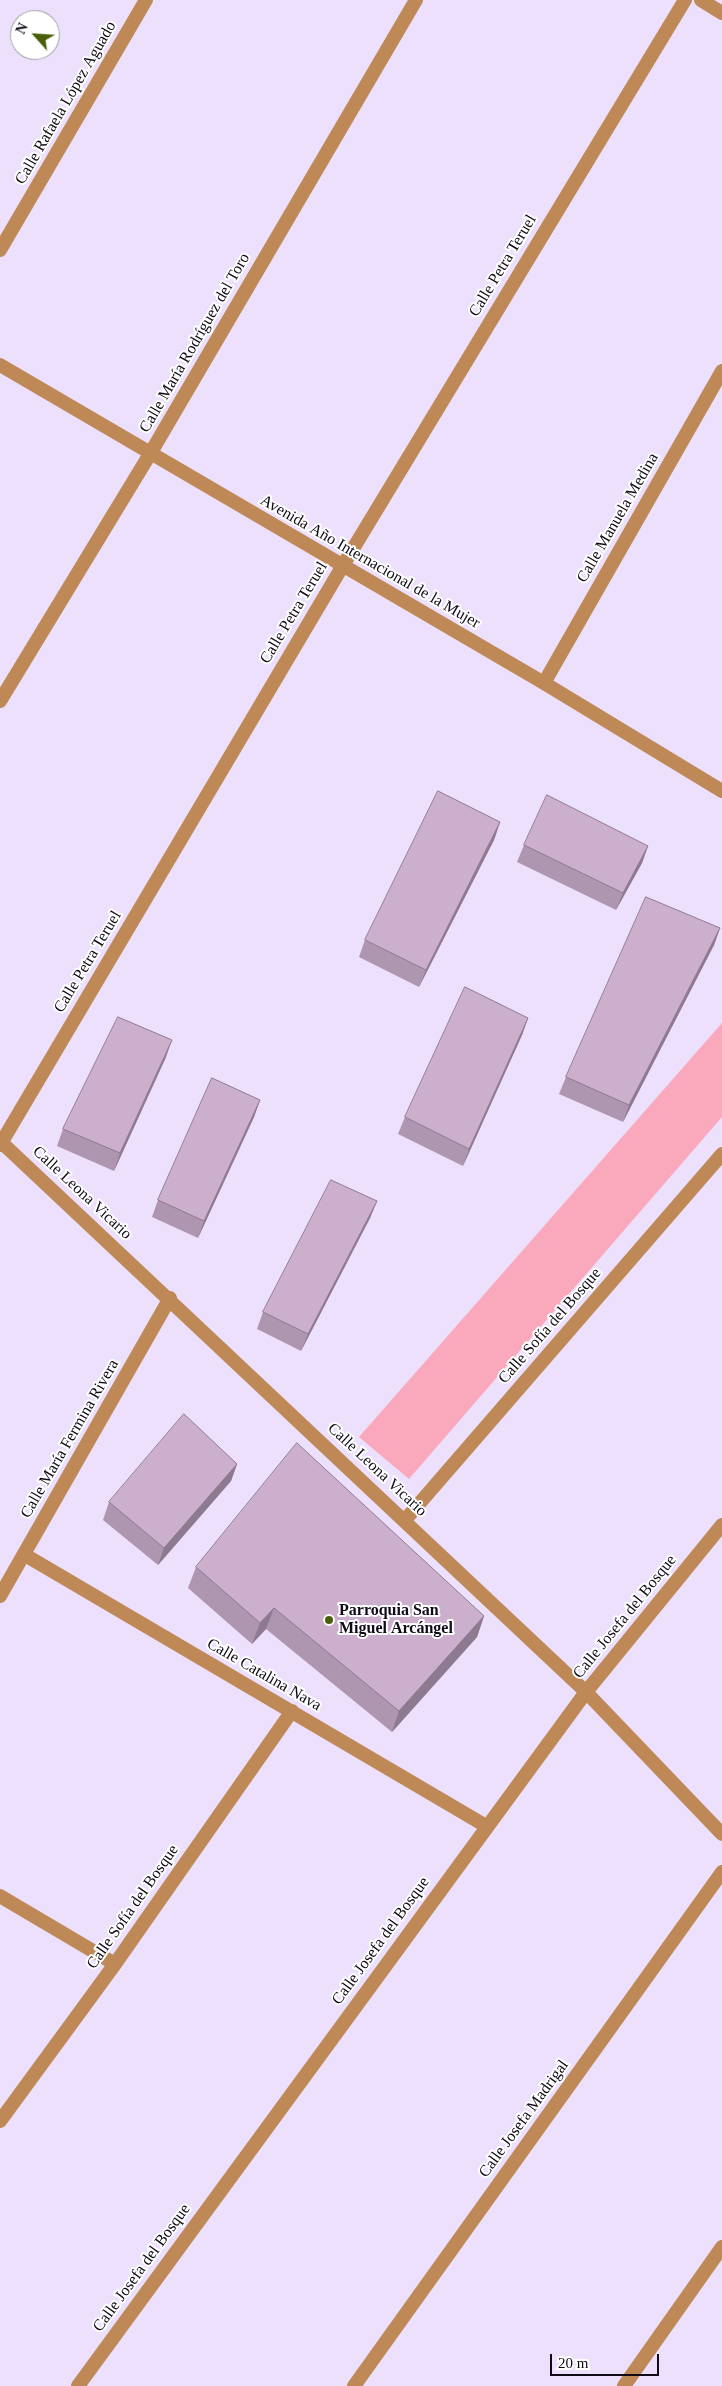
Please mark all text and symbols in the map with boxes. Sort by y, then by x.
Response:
north arrow [10,10,60,60]
street label: Calle Rafaela López Aguado [11,18,121,188]
text: N [13,21,31,36]
street label: Calle Petra Teruel [465,212,541,320]
street label: Calle María Rodríguez del Toro [136,250,254,436]
street label: Calle Manuela Medina [573,450,663,586]
street label: Avenida Año Internacional de la Mujer [257,491,483,633]
street label: Calle Petra Teruel [256,559,332,667]
street label: Calle Petra Teruel [50,908,126,1016]
street label: Calle Leona Vicario [28,1142,136,1244]
street label: Calle Sofía del Bosque [495,1264,605,1388]
street label: Calle María Fermina Rivera [17,1356,123,1522]
street label: Calle Leona Vicario [323,1419,431,1521]
street label: Calle Josefa del Bosque [569,1551,681,1683]
place label: Parroquia San Miguel Arcángel [339,1601,453,1639]
marker: Parroquia San Miguel Arcángel [323,1614,335,1626]
street label: Calle Catalina Nava [203,1634,325,1716]
street label: Calle Sofía del Bosque [83,1841,183,1973]
street label: Calle Josefa del Bosque [328,1873,434,2009]
street label: Calle Josefa Madrigal [475,2057,573,2181]
street label: Calle Josefa del Bosque [89,2200,195,2336]
scale bar [552,2344,661,2376]
text: 20 m [558,2355,588,2371]

